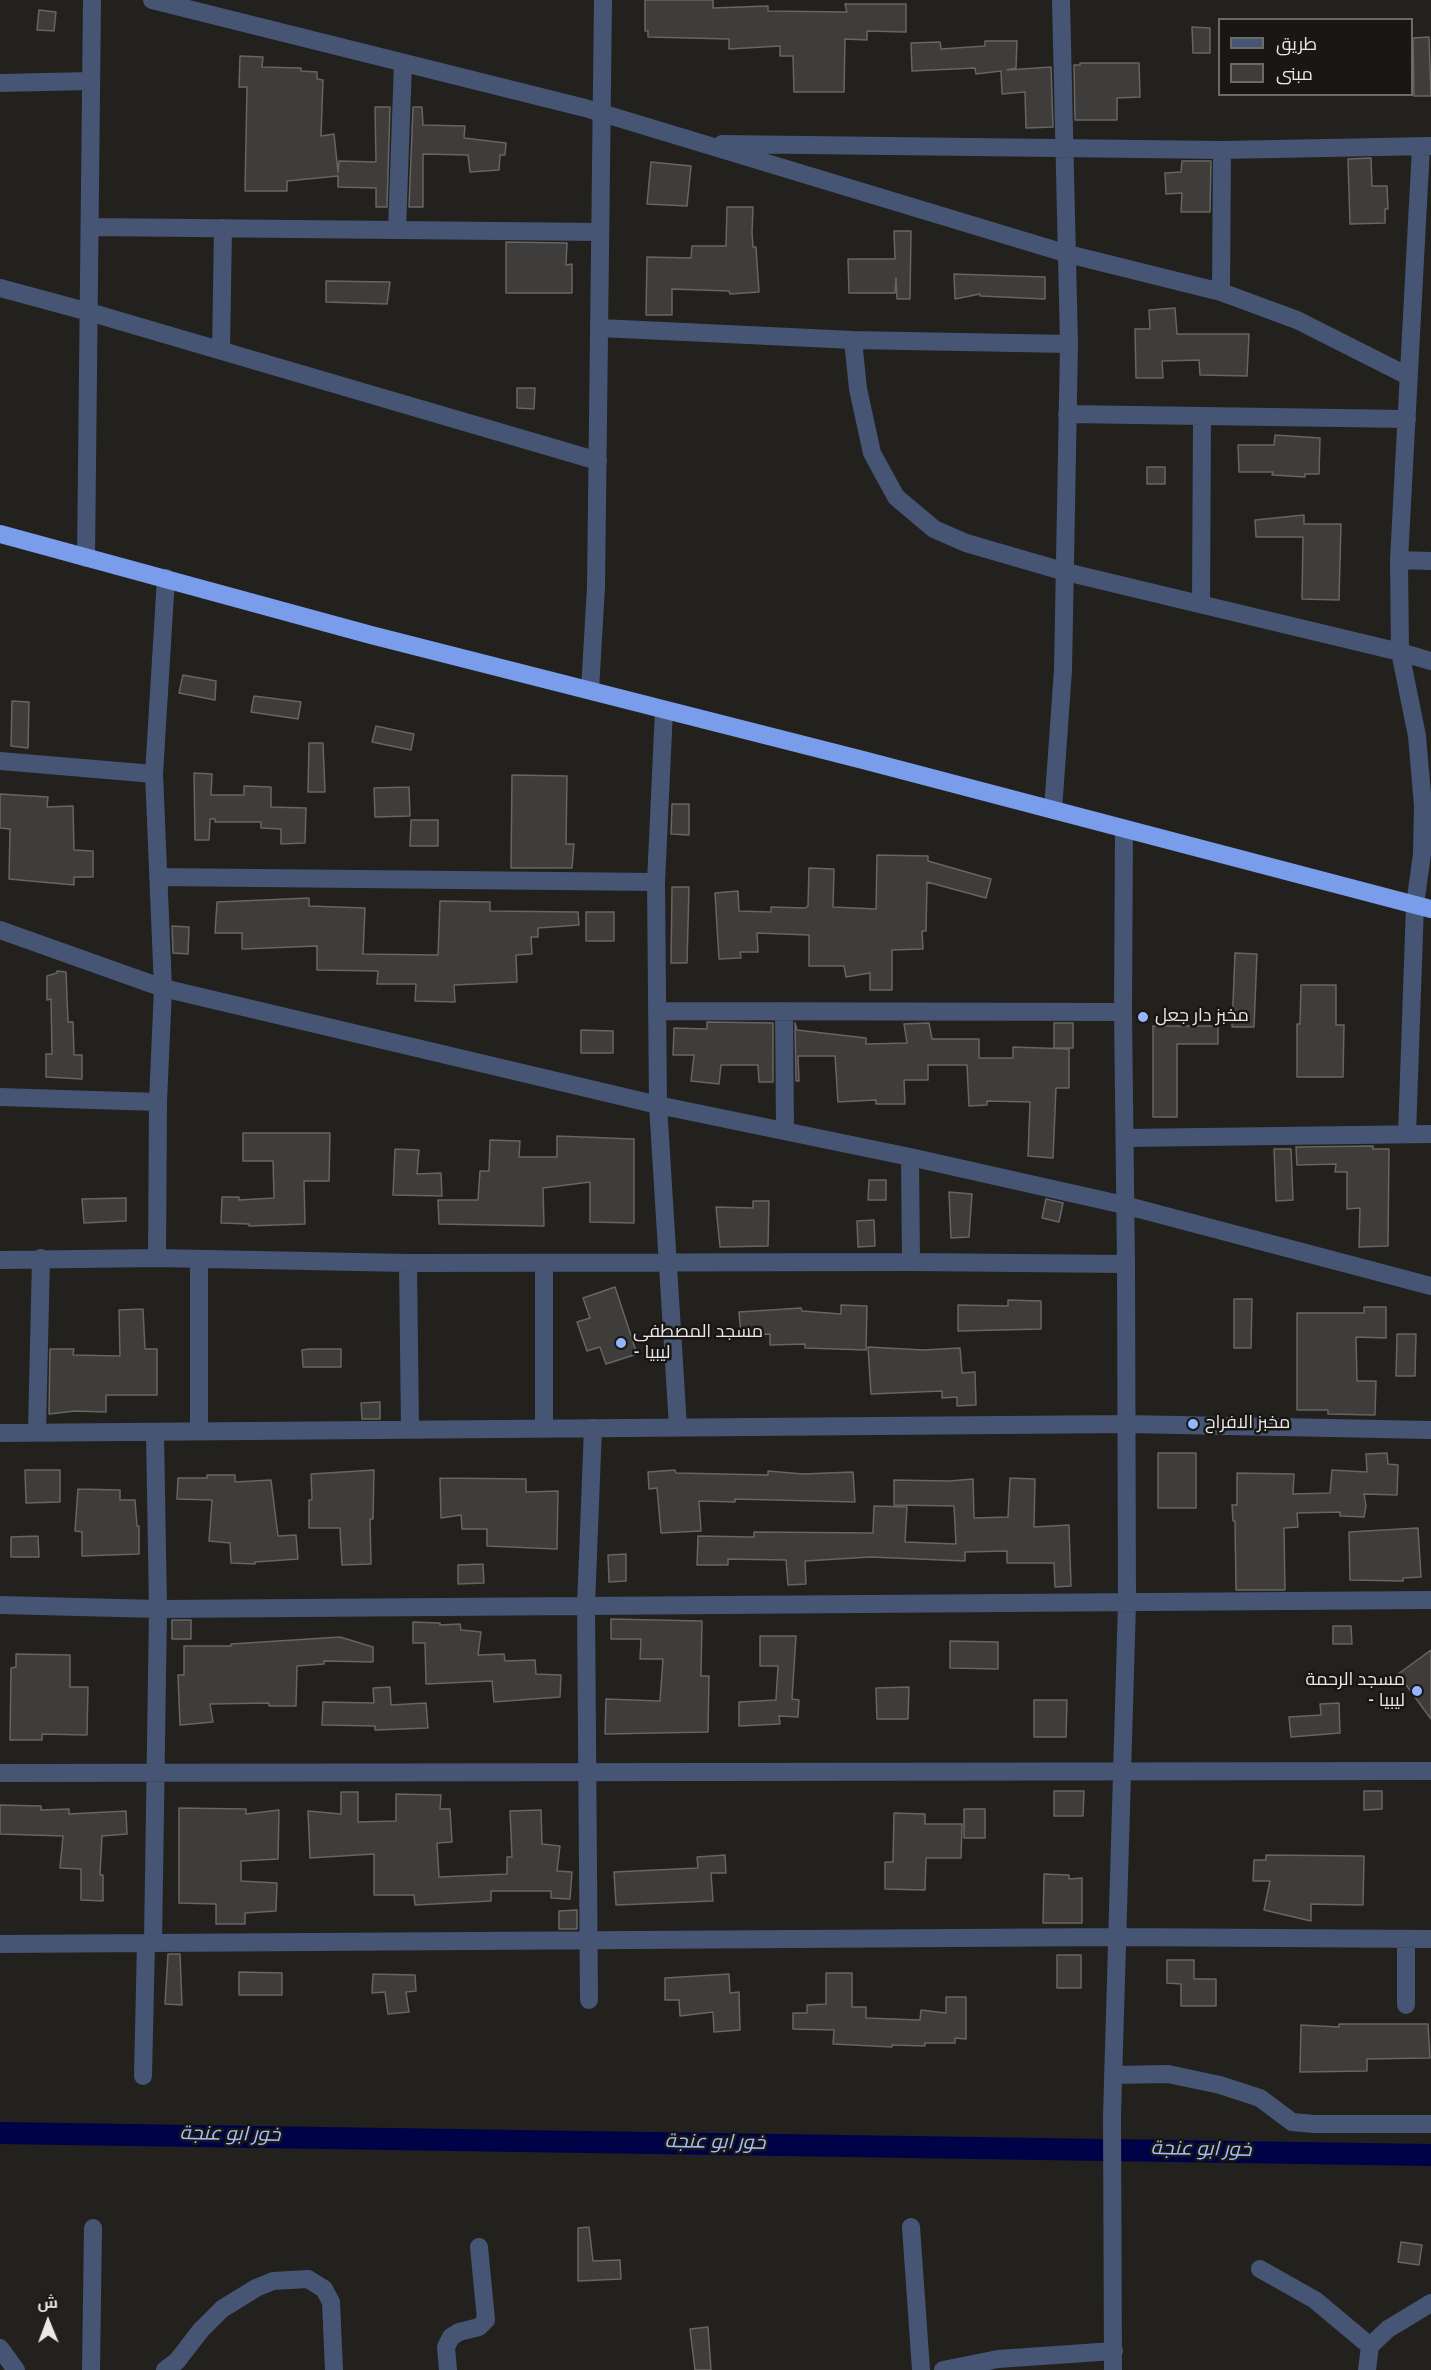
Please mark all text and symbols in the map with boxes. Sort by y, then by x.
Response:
legend [1218,18,1413,96]
text: طريق [1276,34,1317,57]
text: مبنى [1276,64,1313,87]
place label: مخبز دار جعل [1155,1006,1249,1028]
marker: مخبز دار جعل [1136,1010,1150,1024]
place label: مسجد المصطفى - ليبيا [633,1322,763,1364]
marker: مسجد المصطفى - ليبيا [614,1336,628,1350]
place label: مخبز الافراح [1205,1413,1290,1435]
marker: مخبز الافراح [1186,1417,1200,1431]
place label: مسجد الرحمة - ليبيا [1306,1670,1405,1712]
marker: مسجد الرحمة - ليبيا [1410,1684,1424,1698]
water label: خور ابو عنجة [179,2123,281,2149]
water label: خور ابو عنجة [664,2131,766,2157]
water label: خور ابو عنجة [1150,2138,1252,2164]
north arrow [18,2292,78,2352]
text: ش [37,2294,58,2314]

